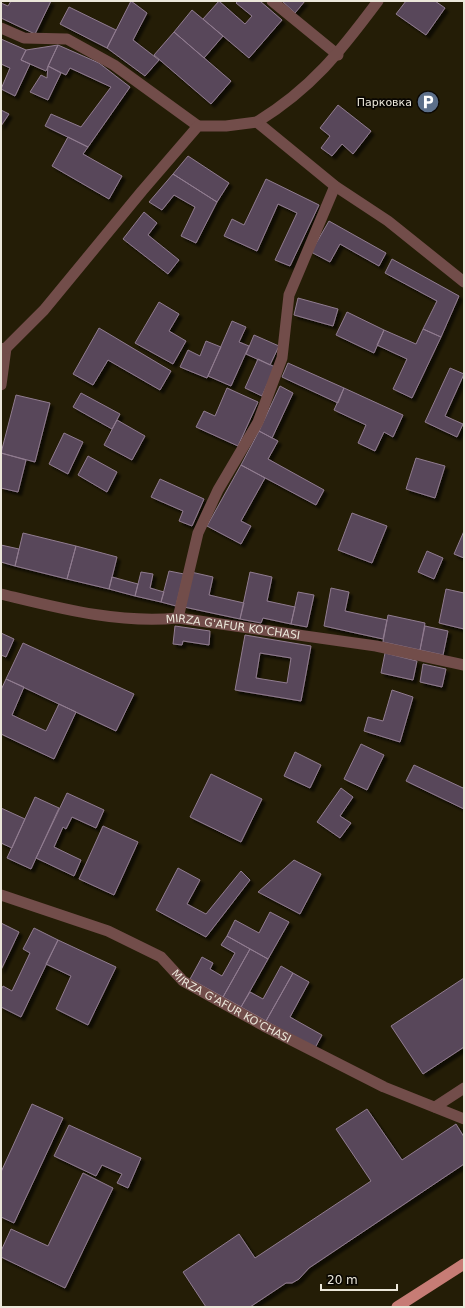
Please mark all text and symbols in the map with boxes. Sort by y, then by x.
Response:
parking icon: Парковка [415,89,441,115]
place label: Парковка [357,96,412,109]
street label: MIRZA G'AFUR KO'CHASI [165,611,301,642]
street label: MIRZA G'AFUR KO'CHASI [169,967,293,1045]
scale bar [321,1266,397,1292]
text: 20 m [327,1273,358,1287]

